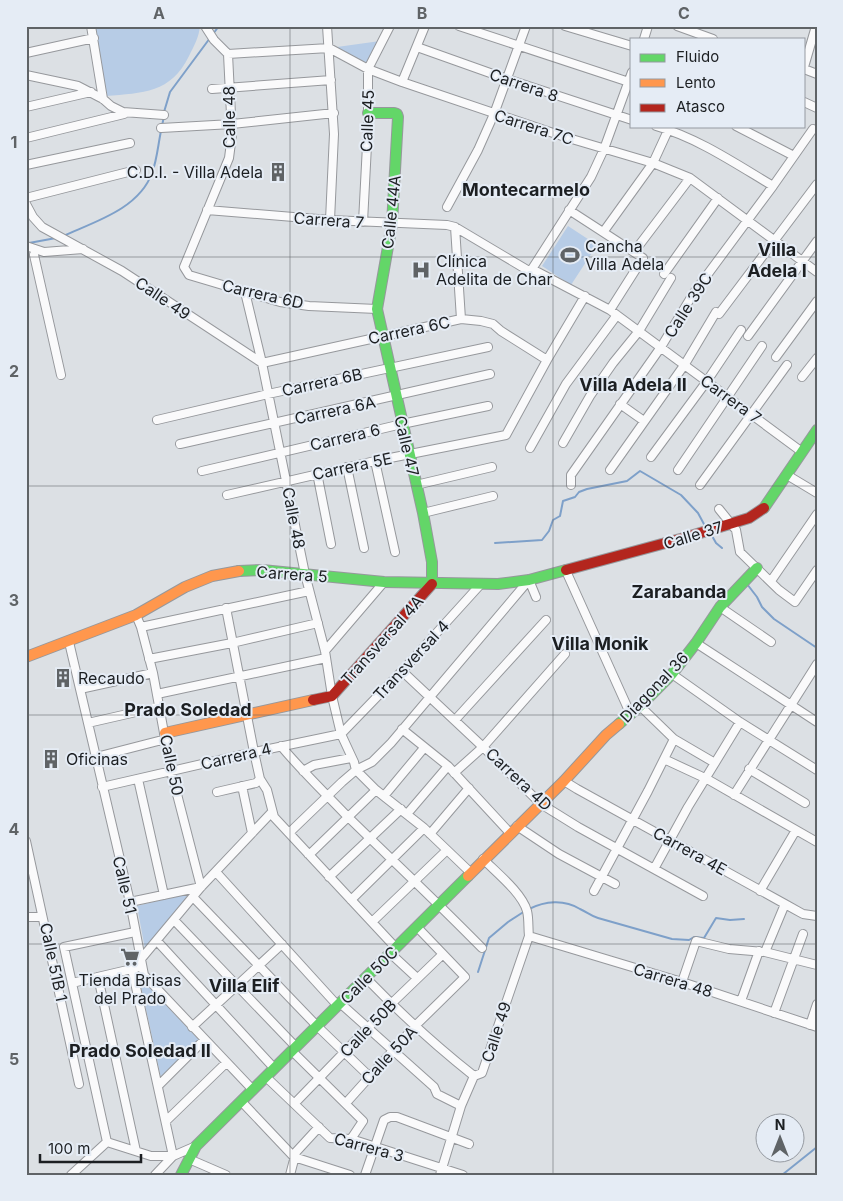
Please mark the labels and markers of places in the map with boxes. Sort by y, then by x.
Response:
building icon: C.D.I. - Villa Adela [267,161,289,183]
place label: C.D.I. - Villa Adela [127,162,263,182]
place label: Cancha Villa Adela [585,236,664,274]
sports icon: Cancha Villa Adela [559,244,581,266]
place label: Clínica Adelita de Char [436,251,553,289]
hospital icon: Clínica Adelita de Char [410,259,432,281]
building icon: Recaudo [52,667,74,689]
place label: Recaudo [78,668,145,688]
building icon: Oficinas [40,748,62,770]
place label: Oficinas [66,749,128,769]
supermarket icon: Tienda Brisas del Prado [119,946,141,968]
place label: Tienda Brisas del Prado [79,970,181,1008]

